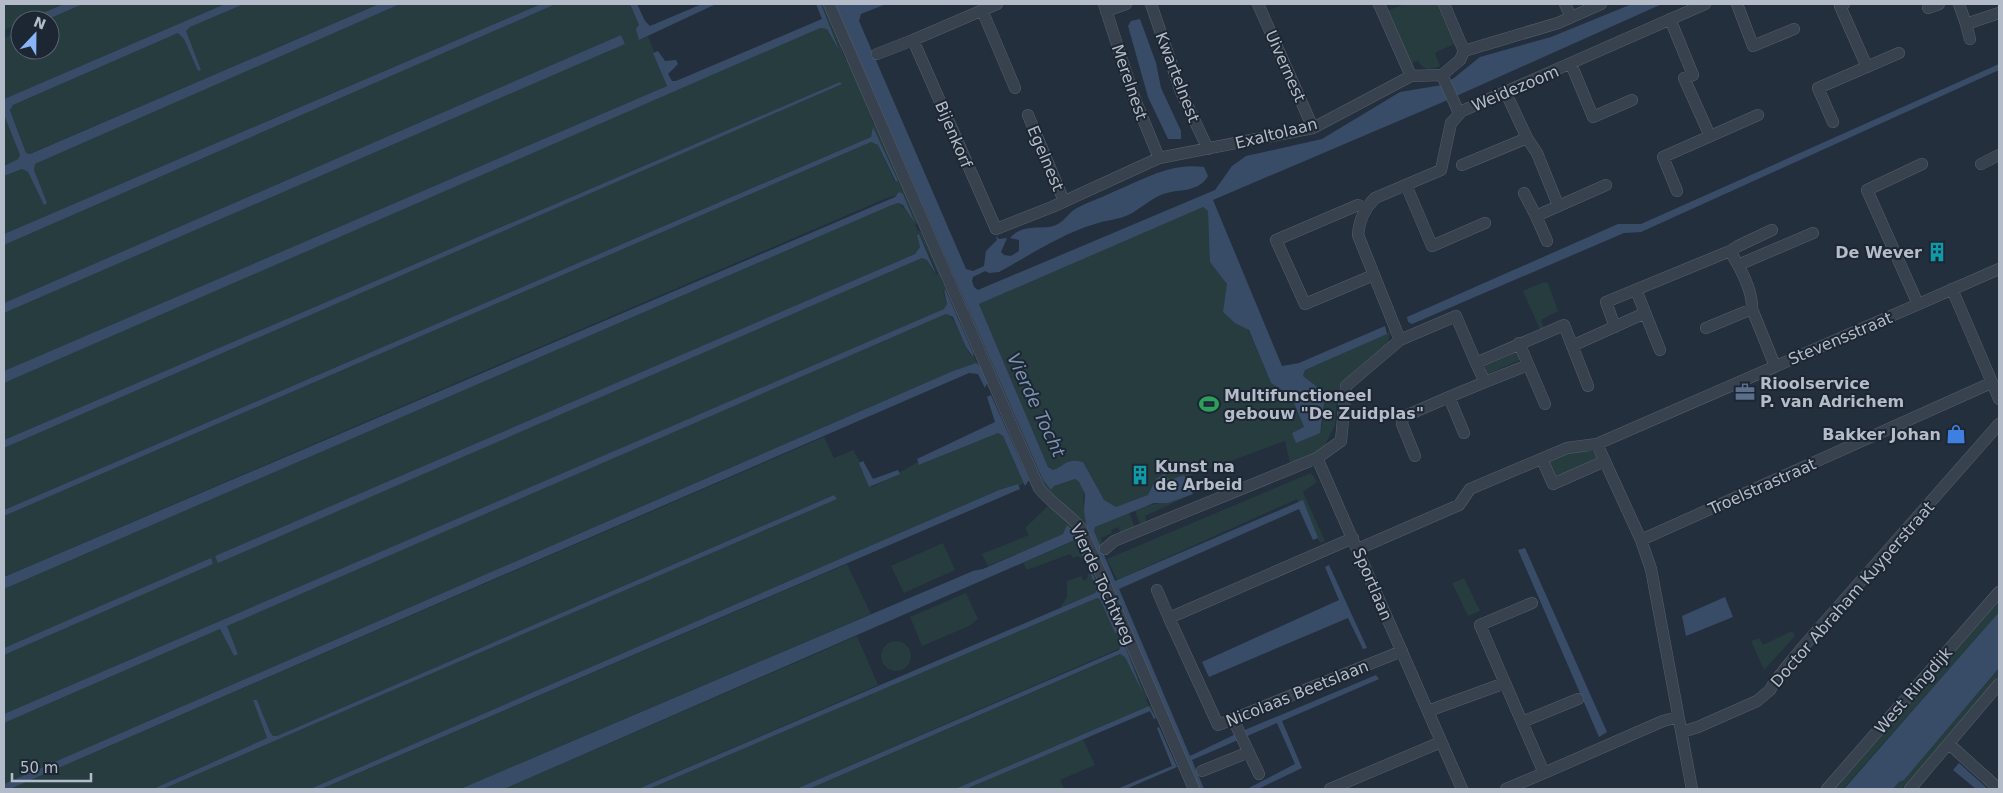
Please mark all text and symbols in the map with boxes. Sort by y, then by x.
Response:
north arrow [10,10,60,60]
text: N [31,13,48,33]
street label: Uivernest [1261,27,1310,105]
street label: Kwartelnest [1152,29,1203,125]
street label: Merelnest [1108,42,1151,122]
street label: Weidezoom [1469,62,1562,115]
street label: Bijenkorf [931,98,976,171]
street label: Exaltolaan [1233,114,1319,153]
street label: Egelnest [1023,123,1068,194]
building icon: De Wever [1926,241,1948,263]
place label: De Wever [1835,243,1922,262]
street label: Stevensstraat [1785,308,1895,369]
water label: Vierde Tocht [1003,350,1070,461]
place label: Rioolservice P. van Adrichem [1760,374,1904,411]
office icon: Rioolservice P. van Adrichem [1734,381,1756,403]
place label: Multifunctioneel gebouw "De Zuidplas" [1224,386,1424,423]
sports icon: Multifunctioneel gebouw "De Zuidplas" [1198,393,1220,415]
shop icon: Bakker Johan [1945,423,1967,445]
place label: Bakker Johan [1822,425,1941,444]
street label: Troelstrastraat [1705,454,1819,519]
place label: Kunst na de Arbeid [1155,457,1242,494]
building icon: Kunst na de Arbeid [1129,464,1151,486]
street label: Doctor Abraham Kuyperstraat [1767,498,1938,691]
street label: Vierde Tochtweg [1066,521,1139,648]
street label: Sportlaan [1349,545,1396,623]
street label: West Ringdijk [1871,643,1957,738]
street label: Nicolaas Beetslaan [1223,656,1371,731]
scale bar [12,750,91,782]
text: 50 m [20,759,58,777]

